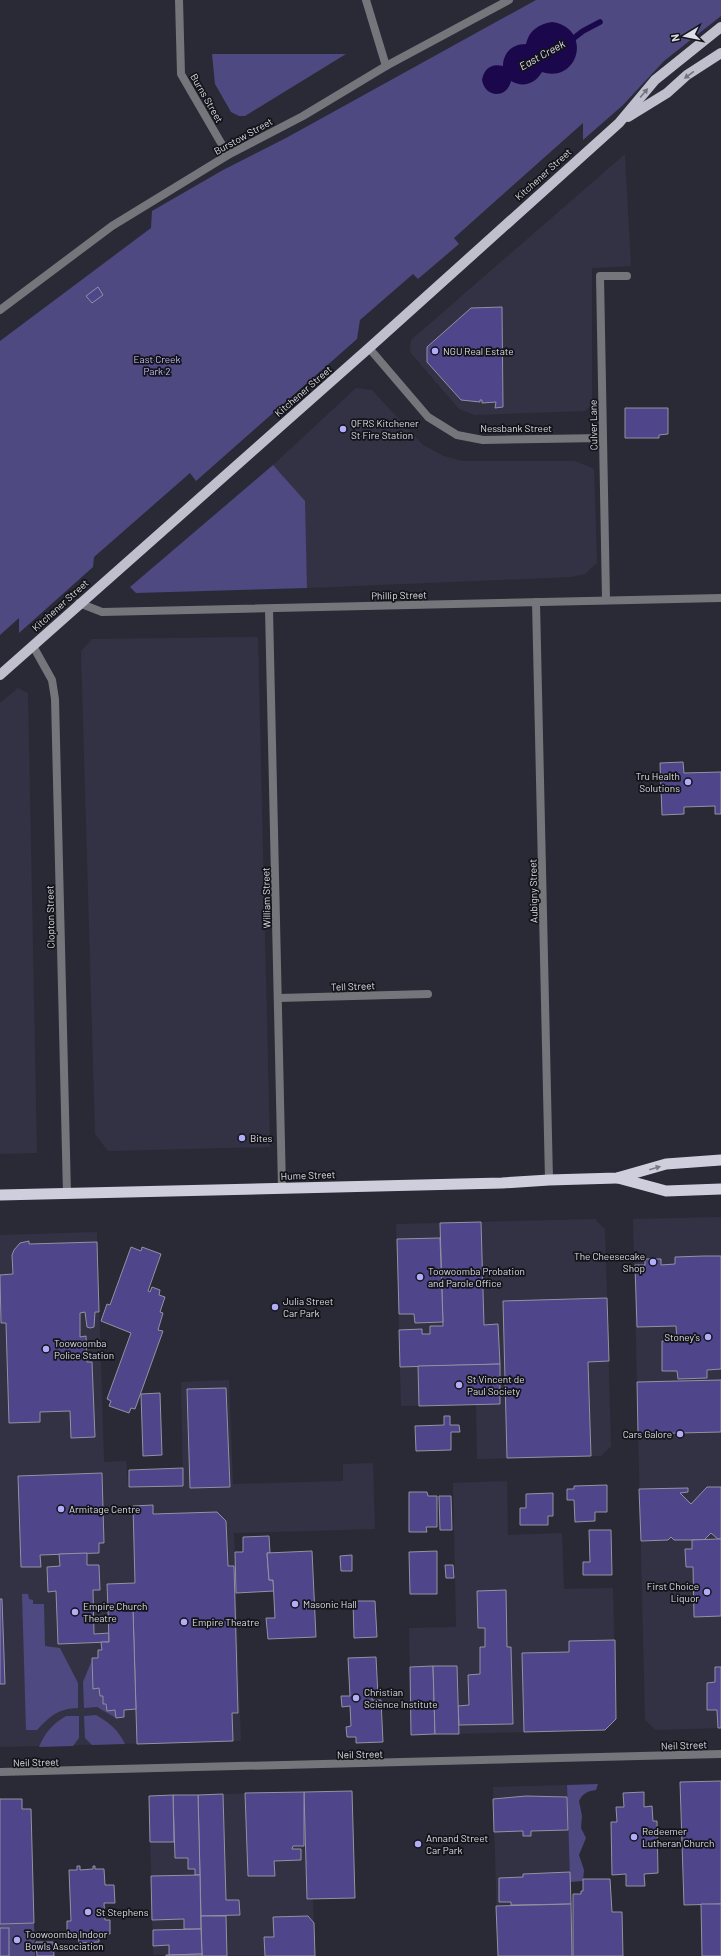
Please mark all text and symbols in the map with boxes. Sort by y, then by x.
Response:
north arrow [665,16,705,56]
text: N [668,33,682,43]
water label: East Creek [517,36,568,72]
one-way arrow [683,70,694,79]
street label: Burns Street [188,71,226,125]
one-way arrow [640,88,649,98]
street label: Burstow Street [212,115,275,157]
street label: Kitchener Street [512,145,574,202]
place label: NGU Real Estate [443,345,514,357]
marker: NGU Real Estate [430,346,440,356]
park label: East Creek Park 2 [134,353,180,377]
street label: Kitchener Street [272,363,334,419]
street label: Culver Lane [587,400,599,450]
place label: QFRS Kitchener St Fire Station [351,417,419,441]
street label: Nessbank Street [480,422,552,434]
marker: QFRS Kitchener St Fire Station [338,424,348,434]
street label: Kitchener Street [29,576,91,633]
street label: Phillip Street [371,589,427,601]
place label: Tru Health Solutions [636,770,680,794]
marker: Tru Health Solutions [683,777,693,787]
street label: Aubigny Street [526,859,540,923]
street label: William Street [259,867,273,929]
street label: Clopton Street [43,885,57,949]
street label: Tell Street [331,979,376,993]
place label: Bites [250,1132,273,1144]
marker: Bites [237,1133,247,1143]
one-way arrow [648,1164,661,1170]
street label: Hume Street [280,1168,336,1182]
place label: The Cheesecake Shop [574,1250,645,1274]
marker: The Cheesecake Shop [648,1257,658,1267]
place label: Toowoomba Probation and Parole Office [428,1265,525,1289]
marker: Toowoomba Probation and Parole Office [415,1272,425,1282]
place label: Julia Street Car Park [283,1295,334,1319]
marker: Julia Street Car Park [270,1302,280,1312]
place label: Stoney's [664,1331,700,1343]
marker: Stoney's [703,1332,713,1342]
place label: Toowoomba Police Station [54,1337,114,1361]
marker: Toowoomba Police Station [41,1344,51,1354]
place label: St Vincent de Paul Society [467,1373,525,1397]
marker: St Vincent de Paul Society [454,1380,464,1390]
place label: Cars Galore [623,1428,672,1440]
marker: Cars Galore [675,1429,685,1439]
place label: Armitage Centre [69,1503,140,1515]
marker: Armitage Centre [56,1504,66,1514]
place label: First Choice Liquor [647,1580,699,1604]
marker: First Choice Liquor [702,1587,712,1597]
place label: Masonic Hall [303,1598,357,1610]
marker: Masonic Hall [290,1599,300,1609]
place label: Empire Church Theatre [83,1600,147,1624]
marker: Empire Church Theatre [70,1607,80,1617]
place label: Empire Theatre [192,1616,259,1628]
marker: Empire Theatre [179,1617,189,1627]
place label: Christian Science Institute [364,1686,438,1710]
marker: Christian Science Institute [351,1693,361,1703]
street label: Neil Street [661,1738,708,1752]
street label: Neil Street [337,1748,384,1760]
street label: Neil Street [13,1756,60,1768]
place label: Redeemer Lutheran Church [642,1825,714,1849]
place label: Annand Street Car Park [426,1832,488,1856]
marker: Redeemer Lutheran Church [629,1832,639,1842]
marker: Annand Street Car Park [413,1839,423,1849]
place label: St Stephens [96,1906,149,1918]
marker: St Stephens [83,1907,93,1917]
place label: Toowoomba Indoor Bowls Association [25,1928,108,1952]
marker: Toowoomba Indoor Bowls Association [12,1935,22,1945]

